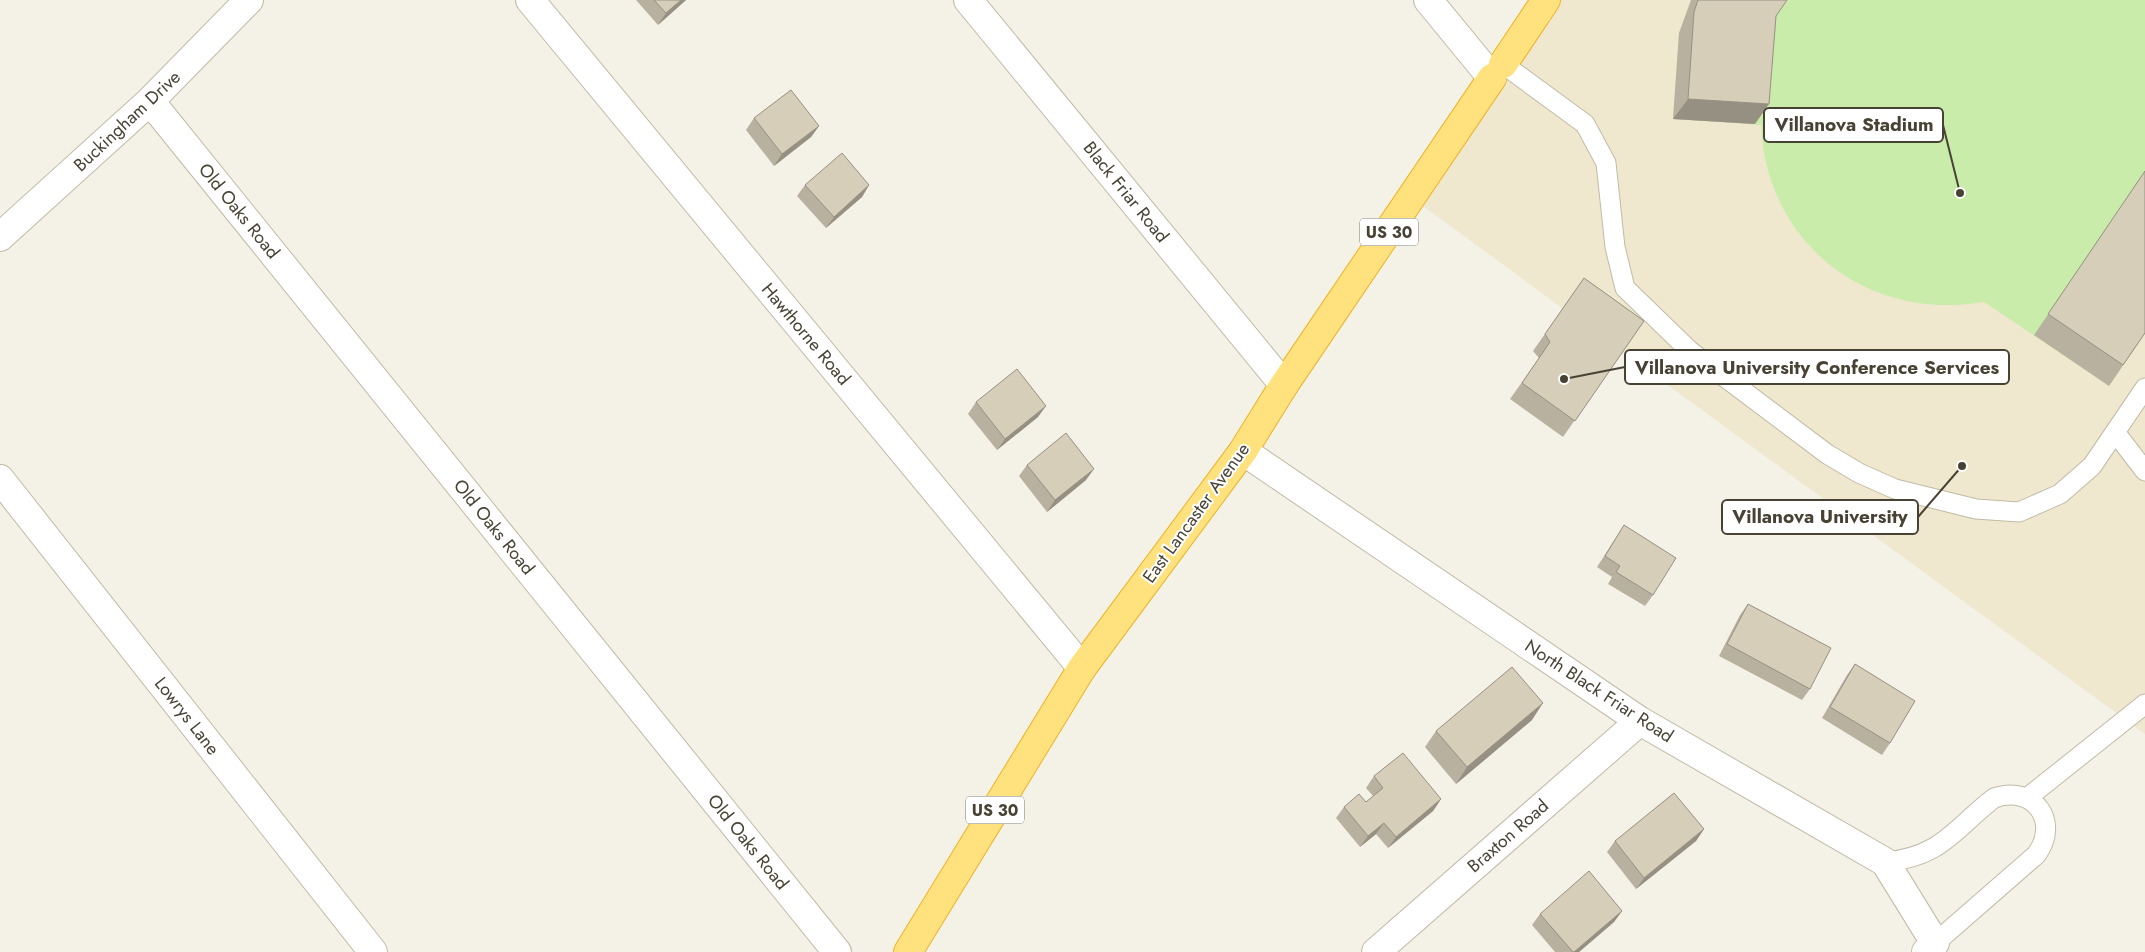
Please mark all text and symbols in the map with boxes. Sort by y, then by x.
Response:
street label: Buckingham Drive [68,64,186,178]
callout: Villanova Stadium [1764,108,1943,142]
text: Villanova Stadium [1773,111,1934,138]
street label: Black Friar Road [1077,136,1175,248]
street label: Old Oaks Road [192,158,286,264]
road number: US 30 [1360,218,1418,246]
street label: Hawthorne Road [755,277,857,391]
callout: Villanova University Conference Services [1625,350,2009,384]
text: Villanova University Conference Services [1634,354,2000,381]
street label: East Lancaster Avenue [1136,438,1256,588]
street label: Old Oaks Road [447,474,541,580]
callout: Villanova University [1722,500,1918,534]
text: Villanova University [1731,503,1909,530]
street label: North Black Friar Road [1520,633,1678,749]
street label: Lowrys Lane [148,671,226,761]
street label: Old Oaks Road [701,789,795,895]
street label: Braxton Road [1462,793,1554,879]
road number: US 30 [966,796,1024,824]

